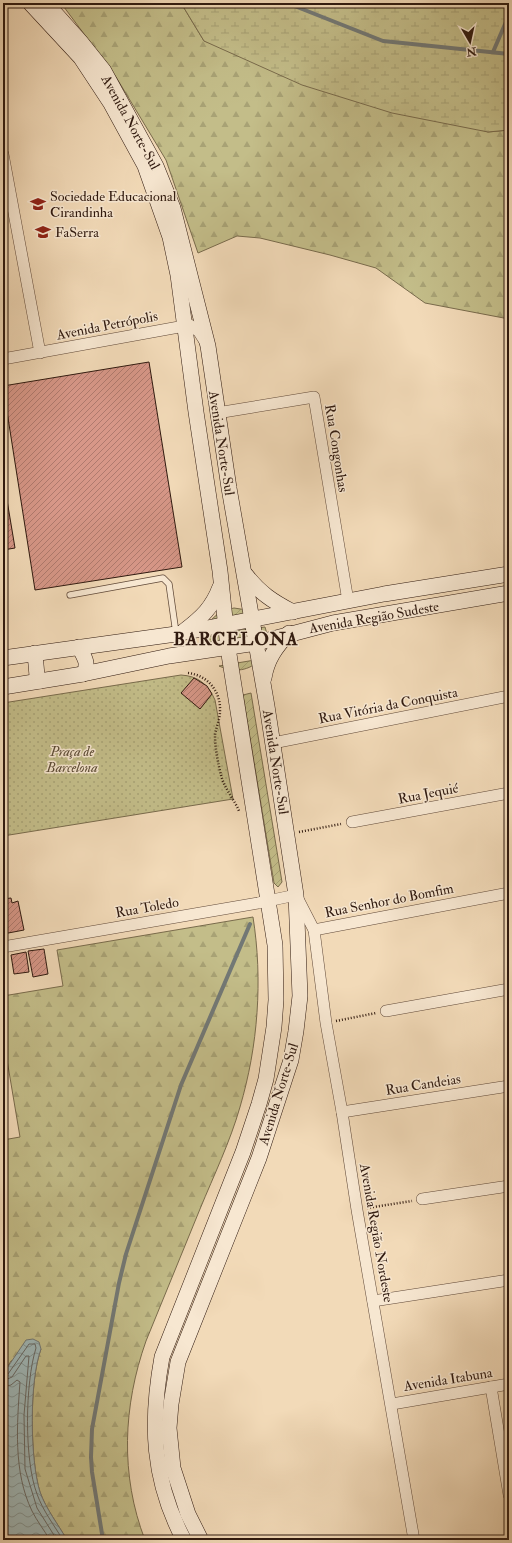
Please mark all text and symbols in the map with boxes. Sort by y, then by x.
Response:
north arrow [450,22,490,62]
text: N [464,44,478,59]
street label: Avenida Norte-Sul [97,71,164,173]
place label: Sociedade Educacional Cirandinha [50,188,177,221]
school or university icon: Sociedade Educacional Cirandinha [29,195,47,213]
school or university icon: FaSerra [34,223,52,241]
place label: FaSerra [55,224,99,241]
street label: Avenida Petrópolis [54,307,160,345]
street label: Avenida Norte-Sul [205,388,238,497]
street label: Rua Congonhas [321,403,352,493]
street label: Avenida Região Sudeste [307,598,440,637]
district label: BARCELONA [173,628,299,651]
street label: Rua Vitória da Conquista [317,684,459,727]
street label: Avenida Norte-Sul [259,707,292,816]
park label: Praça de Barcelona [45,743,98,776]
street label: Rua Jequié [396,779,460,808]
street label: Rua Senhor do Bomfim [323,880,455,921]
street label: Rua Toledo [114,894,180,921]
street label: Avenida Norte-Sul [255,1041,302,1148]
street label: Rua Candeias [384,1070,462,1099]
street label: Avenida Região Nordeste [356,1161,397,1304]
street label: Avenida Itabuna [402,1364,494,1395]

